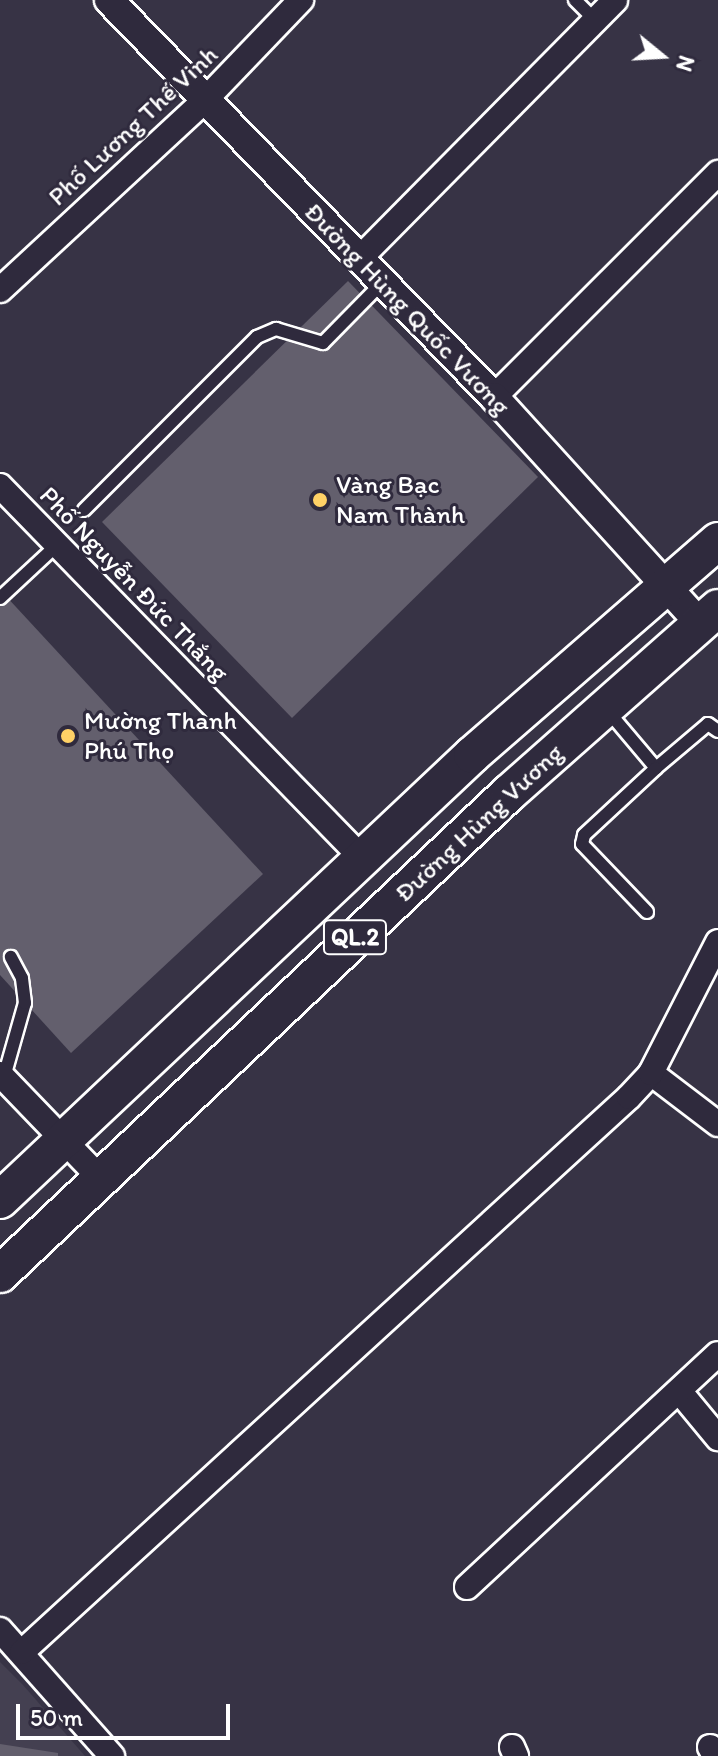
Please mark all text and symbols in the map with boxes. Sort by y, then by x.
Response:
north arrow [622,16,702,96]
street label: Phố Lương Thế Vinh [42,39,224,213]
text: N [670,52,700,75]
street label: Đường Hùng Quốc Vương [298,196,516,422]
place label: Vàng Bạc Nam Thành [336,469,465,530]
street label: Phố Nguyễn Đức Thắng [33,480,235,688]
marker: Vàng Bạc Nam Thành [311,491,329,509]
place label: Mường Thanh Phú Thọ [84,705,237,766]
marker: Mường Thanh Phú Thọ [59,727,77,745]
street label: Đường Hùng Vương [389,737,569,909]
road number: QL.2 [321,917,389,957]
scale bar [20,1688,234,1738]
text: 50 m [30,1703,83,1732]

